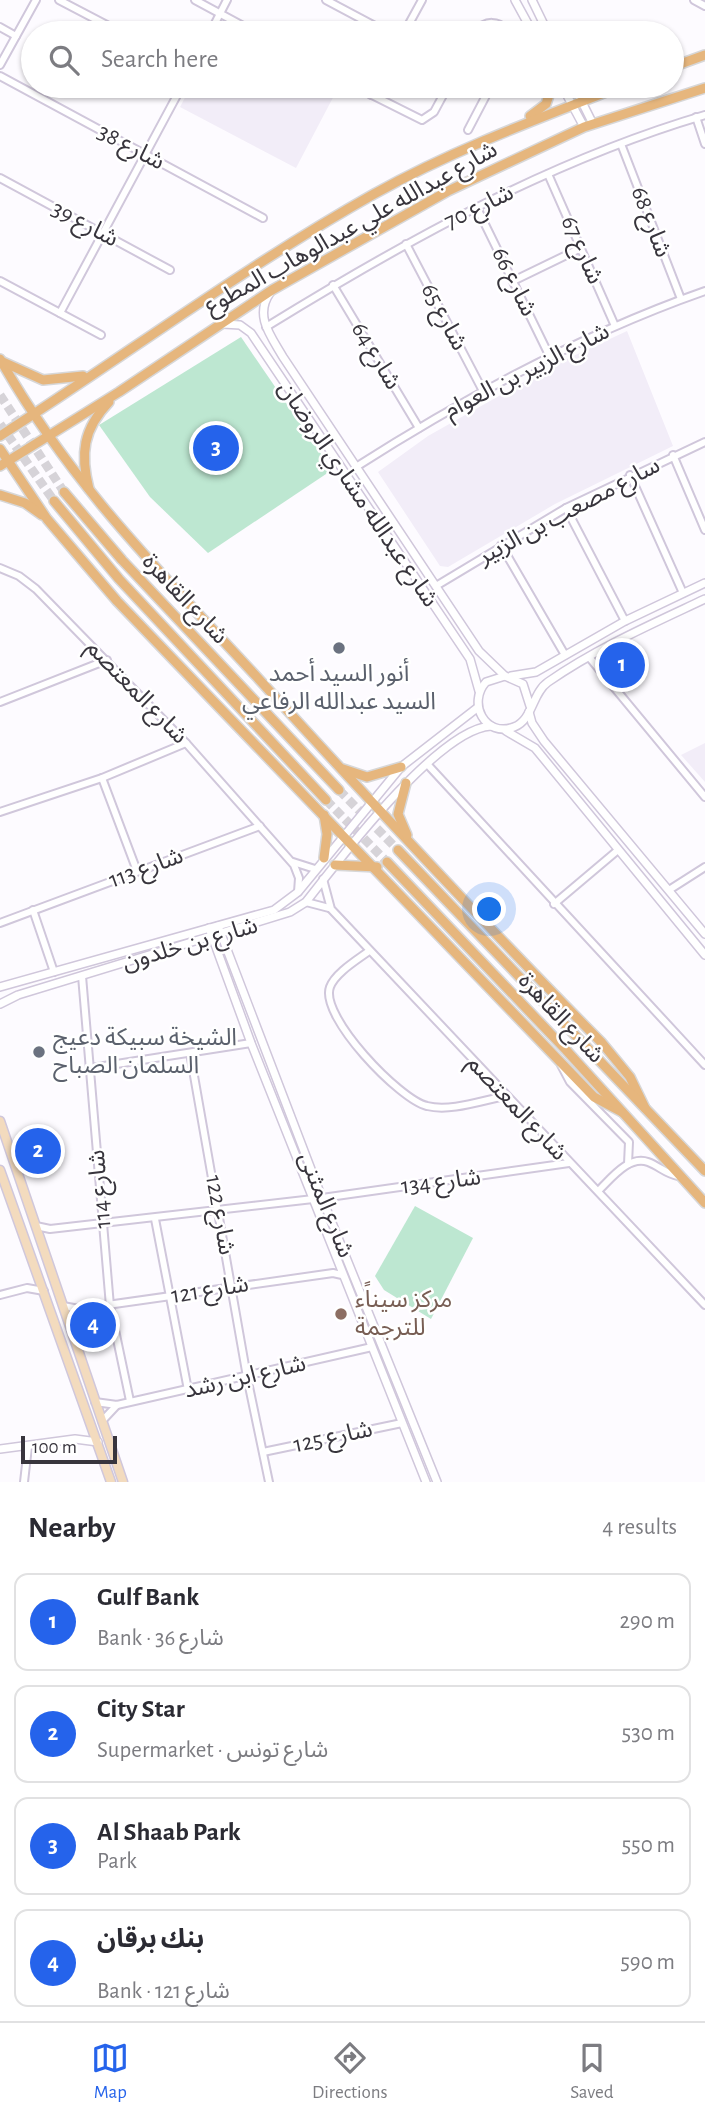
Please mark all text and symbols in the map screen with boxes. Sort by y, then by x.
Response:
search box [21,21,684,98]
icon: search [45,41,83,79]
text: Search here [101,46,219,72]
street label: شارع 38 [92,119,168,178]
street label: شارع عبدالله علي عبدالوهاب المطوع [201,137,504,324]
street label: شارع 70 [441,180,519,237]
street label: شارع 68 [623,183,675,262]
street label: شارع 39 [46,197,122,255]
street label: شارع 67 [553,212,608,289]
street label: شارع 66 [484,244,541,322]
street label: شارع 65 [413,280,472,356]
street label: شارع 64 [343,318,405,396]
street label: شارع الزبير بن العوام [441,319,616,427]
street label: شارع عبدالله مشاري الروضان [269,377,443,614]
pin: 3 [193,422,239,474]
street label: سارع مصعب بن الزبير [473,453,666,573]
street label: شارع القاهرة [135,549,233,651]
street label: شارع المعتصم [79,635,192,751]
pin: 1 [599,639,645,691]
marker: أنور السيد أحمد السيد عبدالله الرفاعي [331,640,347,656]
place label: أنور السيد أحمد السيد عبدالله الرفاعي [242,657,436,720]
street label: شارع 113 [106,844,188,896]
your location [472,892,506,926]
street label: شارع بن خلدون [119,913,262,979]
street label: شارع القاهرة [511,968,609,1070]
place label: الشيخة سبيكة دعيج السلمان الصباح [53,1026,237,1082]
marker: الشيخة سبيكة دعيج السلمان الصباح [31,1044,47,1060]
street label: شارع المعتصم [460,1051,572,1168]
pin: 2 [15,1125,61,1177]
street label: شارع 114 [85,1148,119,1229]
street label: شارع المثنى [290,1149,358,1263]
street label: شارع 134 [400,1165,483,1203]
street label: شارع 122 [197,1173,239,1258]
street label: شارع 121 [170,1272,251,1312]
place label: مركز سيناًء للترجمة [355,1281,452,1341]
pin: 4 [70,1299,116,1351]
marker: مركز سيناًء للترجمة [333,1306,349,1322]
street label: شارع ابن رشد [182,1351,309,1407]
street label: شارع 125 [291,1417,375,1461]
scale bar [21,1433,117,1465]
text: 100 m [32,1438,77,1457]
text: Nearby [28,1513,116,1543]
text: 4 results [602,1516,677,1539]
text: Gulf Bank [97,1584,199,1610]
text: 1 [49,1610,57,1633]
text: 290 m [619,1610,675,1633]
text: Bank · شارع 36 [97,1627,224,1650]
text: City Star [97,1696,185,1722]
text: 2 [48,1722,58,1745]
text: 530 m [622,1722,675,1745]
text: Supermarket · شارع تونس [97,1739,328,1762]
text: Al Shaab Park [97,1819,241,1845]
text: 3 [48,1834,58,1857]
text: 550 m [621,1834,675,1857]
text: Park [97,1850,137,1873]
text: بنك برقان [97,1926,204,1952]
text: 4 [47,1951,59,1974]
text: 590 m [620,1951,675,1974]
text: Bank · شارع 121 [97,1980,230,2003]
tab: Map [91,2039,129,2104]
tab: Directions [312,2039,388,2104]
tab: Saved [570,2039,614,2104]

